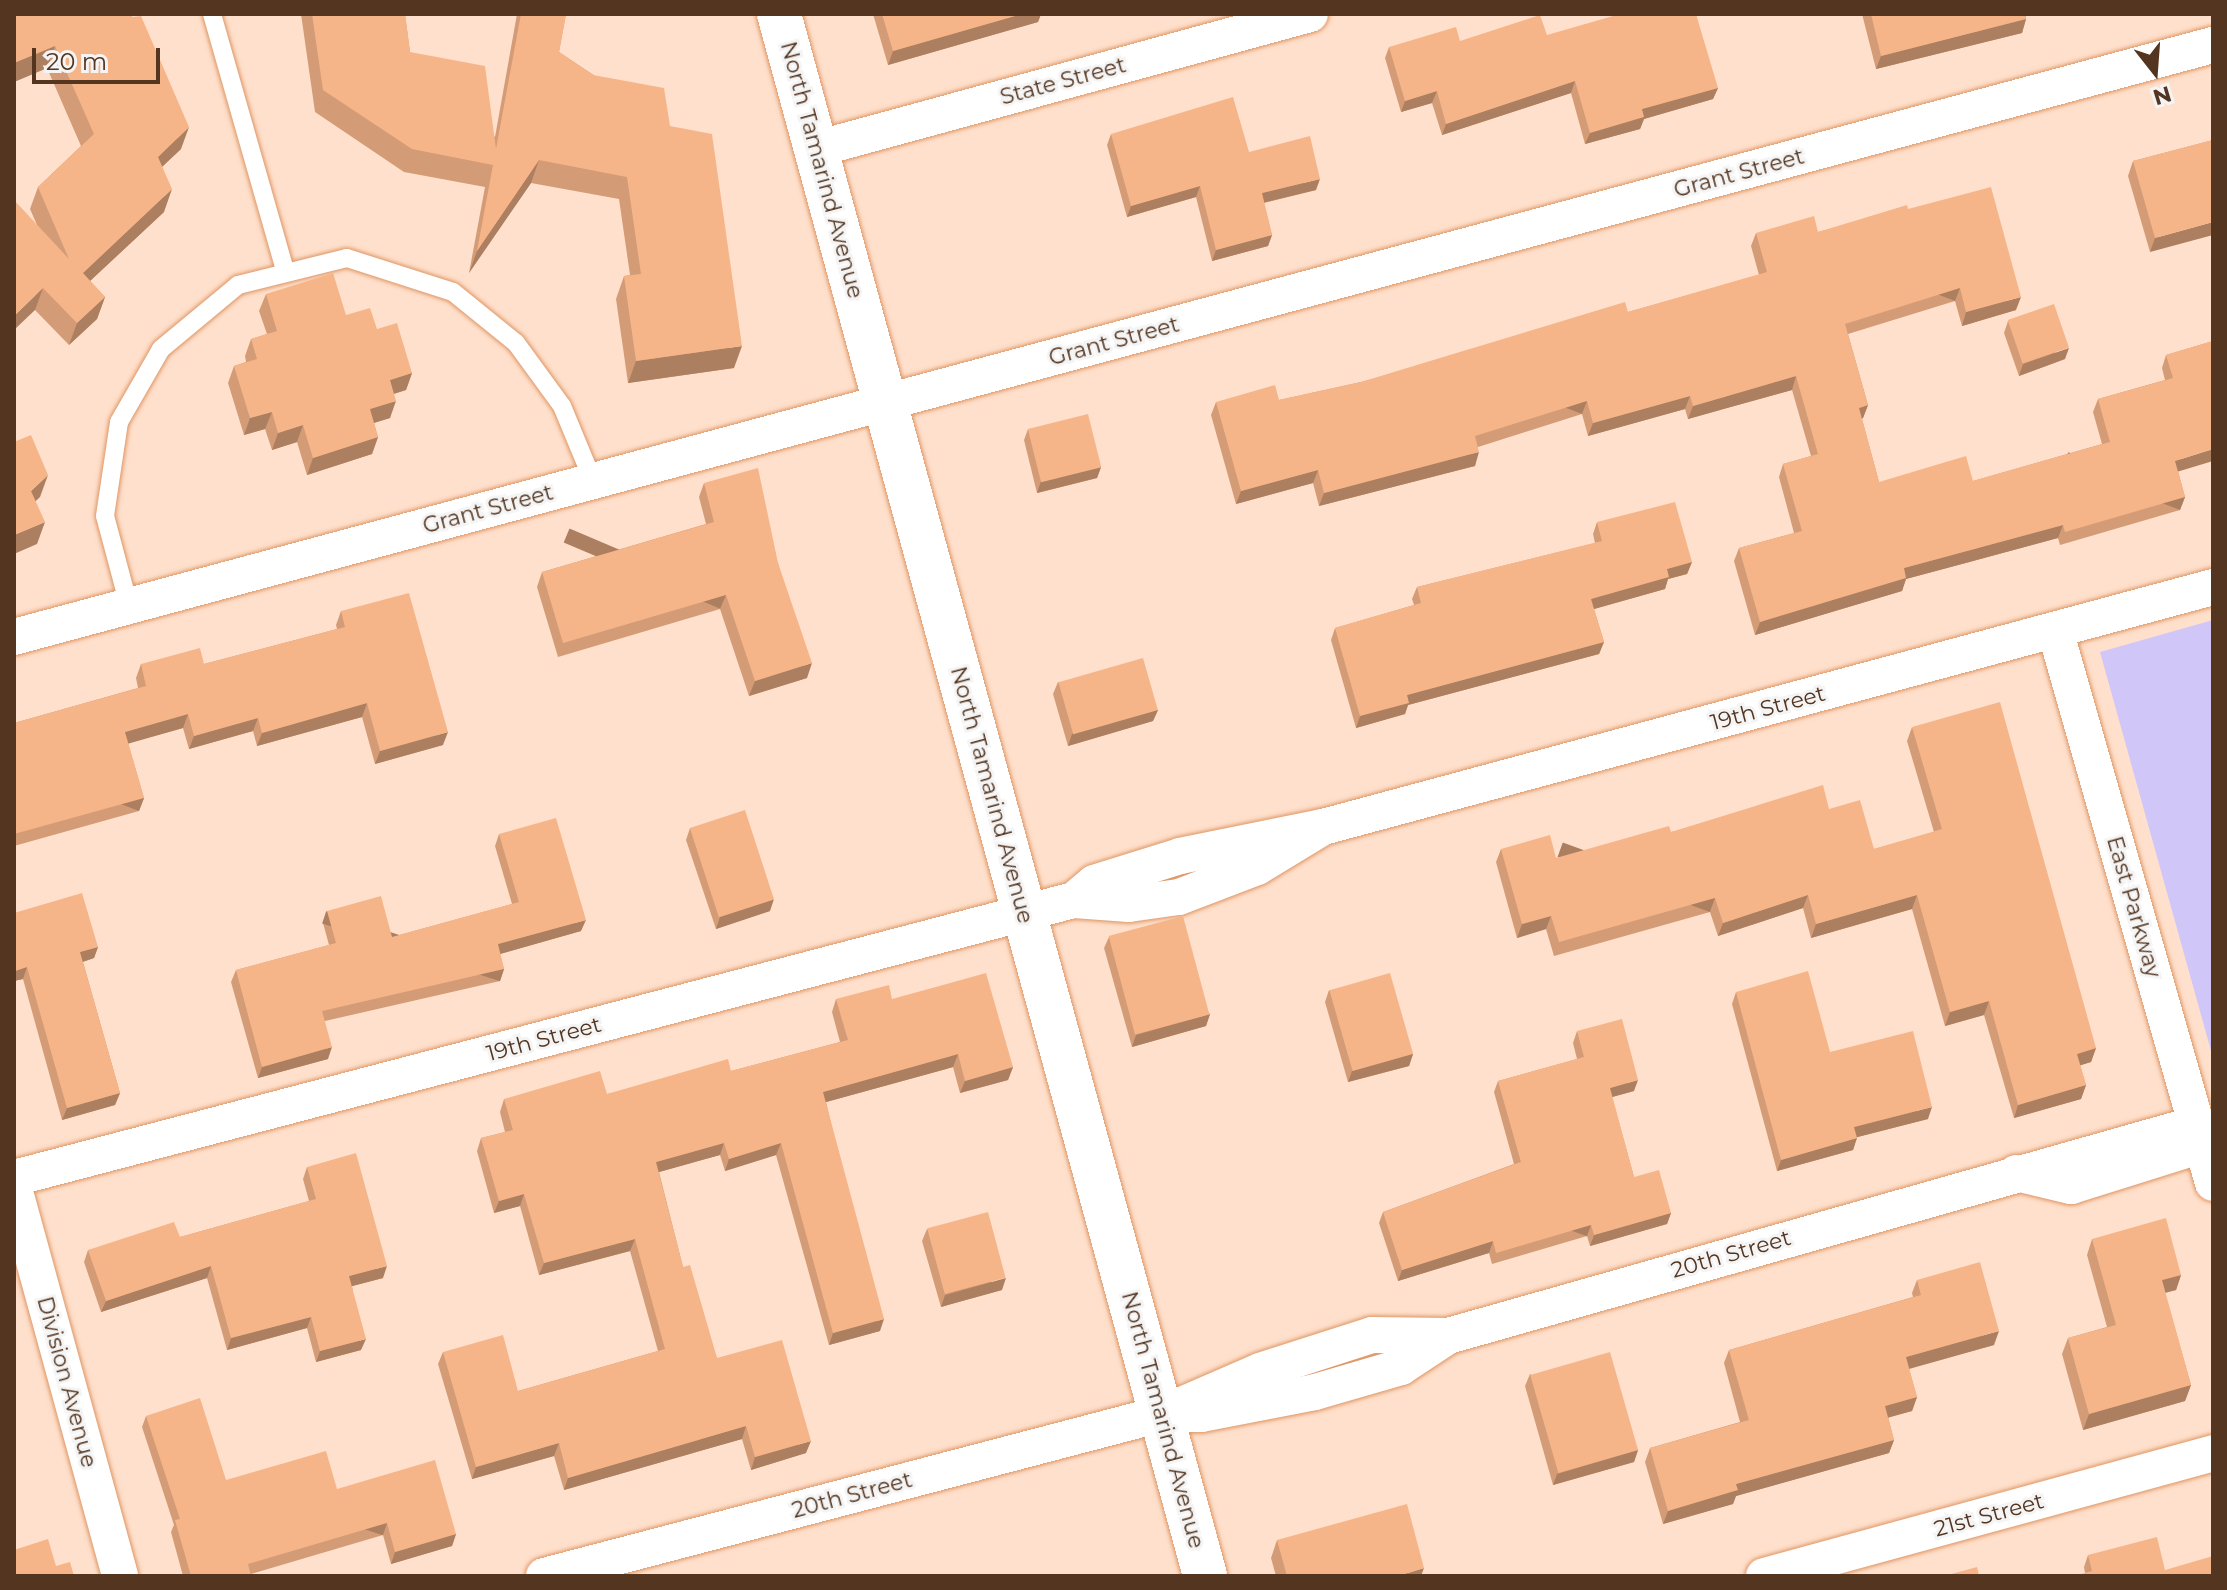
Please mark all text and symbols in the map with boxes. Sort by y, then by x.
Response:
scale bar [36,32,164,82]
north arrow [2115,32,2195,112]
street label: North Tamarind Avenue [775,39,869,301]
text: 20 m [46,47,107,76]
street label: State Street [997,52,1129,110]
text: N [2150,80,2175,111]
street label: Grant Street [1671,143,1807,203]
street label: Grant Street [1046,311,1182,371]
street label: Grant Street [420,479,556,539]
street label: North Tamarind Avenue [945,664,1039,926]
street label: 19th Street [1708,680,1828,736]
street label: East Parkway [2101,833,2167,981]
street label: 19th Street [484,1011,604,1067]
street label: 20th Street [1668,1224,1794,1284]
street label: North Tamarind Avenue [1116,1289,1210,1551]
street label: Division Avenue [31,1294,103,1470]
street label: 20th Street [789,1466,915,1524]
street label: 21st Street [1931,1488,2047,1542]

